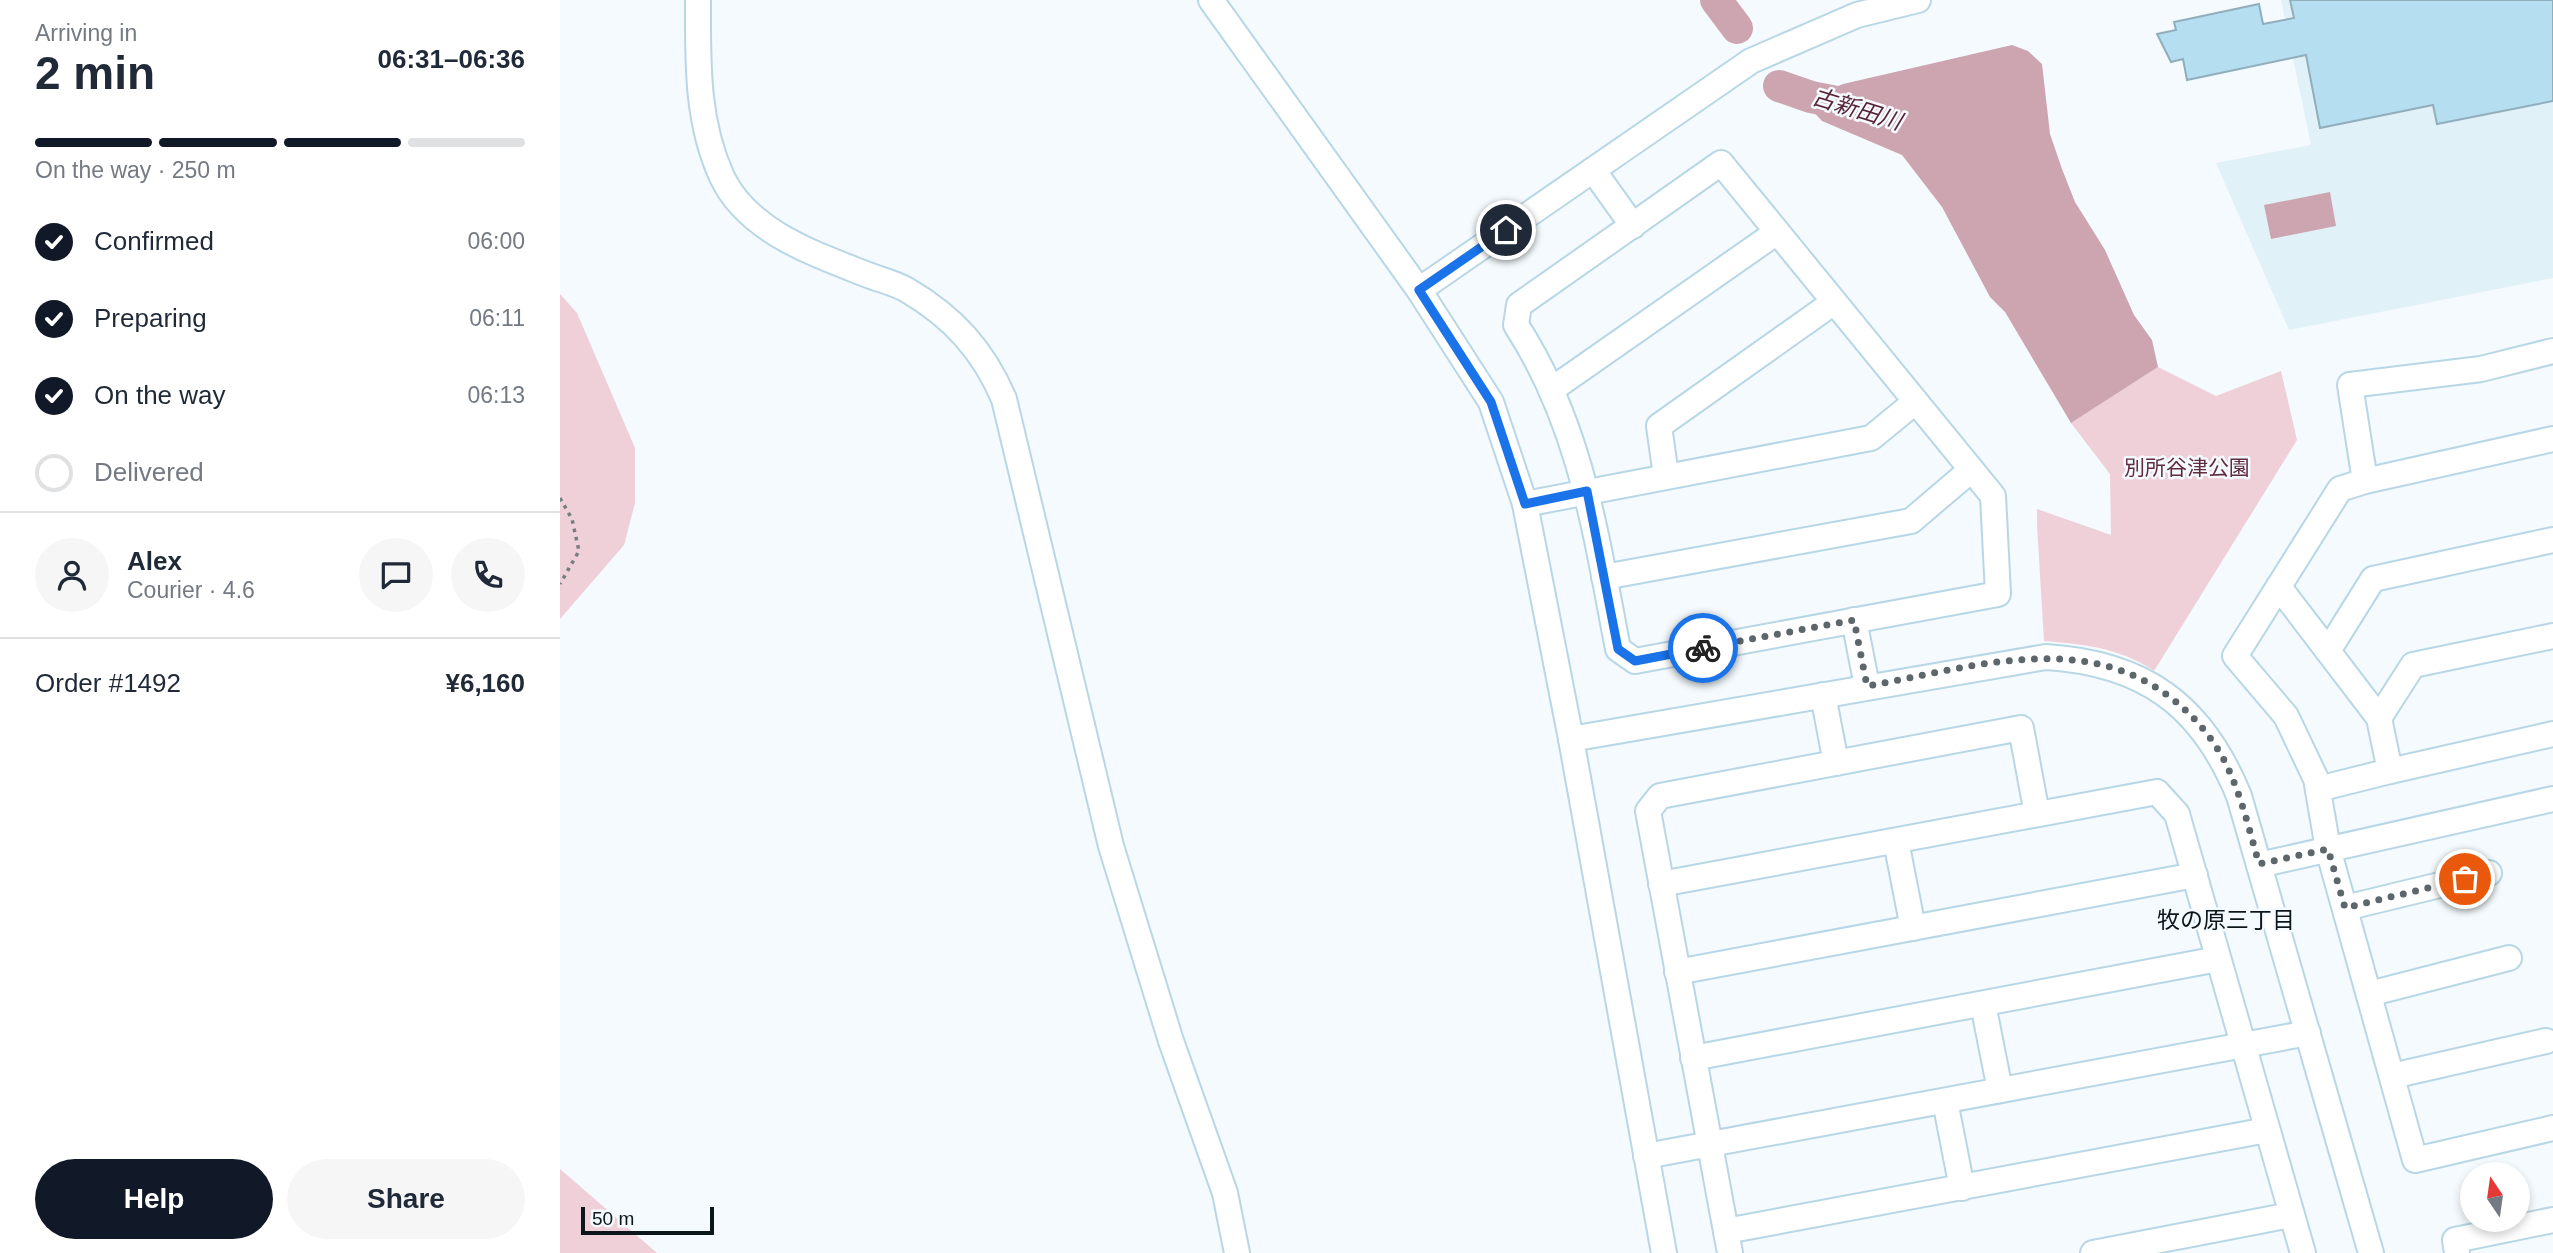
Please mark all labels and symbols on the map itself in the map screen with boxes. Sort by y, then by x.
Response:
water label: 古新田川 [1809,83,1908,136]
pin [1476,200,1536,260]
park label: 別所谷津公園 [2124,456,2250,479]
courier [1668,613,1738,683]
pin [2435,849,2495,909]
district label: 牧の原三丁目 [2157,907,2295,933]
north arrow [2460,1162,2530,1232]
scale bar [581,1204,714,1236]

